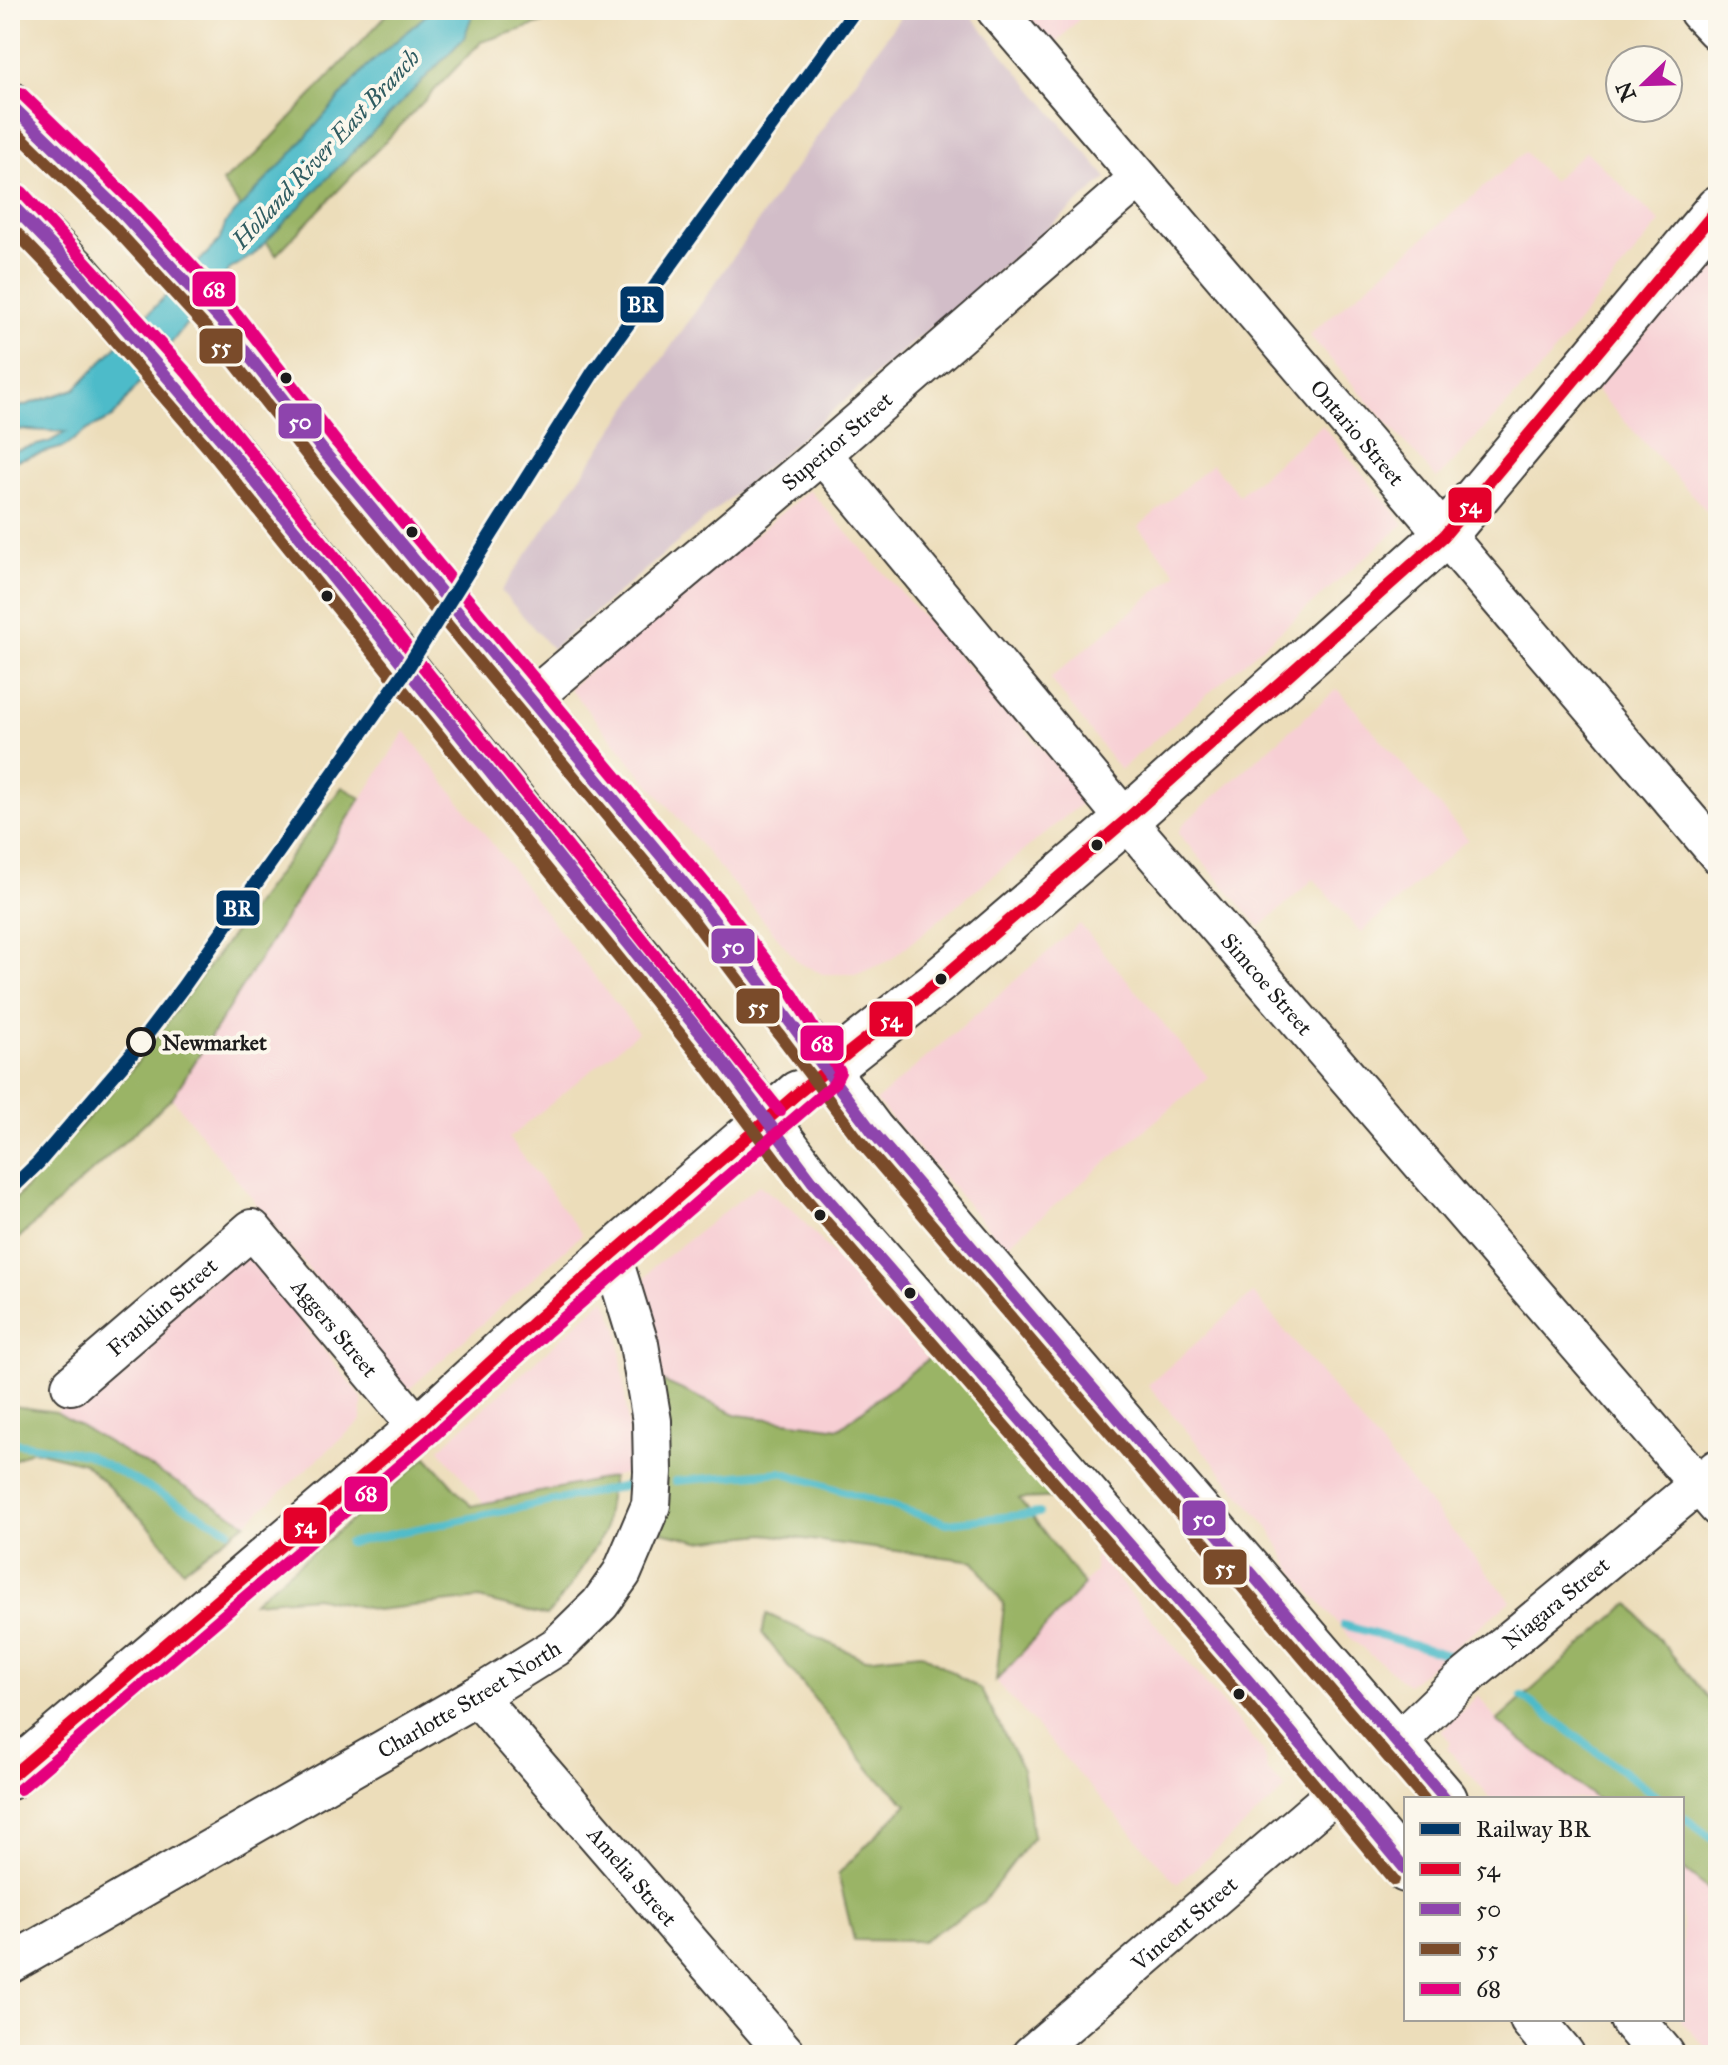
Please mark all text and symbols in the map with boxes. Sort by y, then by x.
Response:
water label: Holland River East Branch [225,43,427,256]
north arrow [1604,44,1684,124]
text: N [1610,77,1642,105]
line badge: 68 [191,270,237,308]
text: 68 [203,276,225,303]
line badge: BR [619,285,665,324]
text: BR [627,291,658,318]
line badge: 55 [198,327,244,365]
text: 55 [211,333,232,360]
unlabelled marker [278,370,294,386]
street label: Ontario Street [1304,374,1410,491]
street label: Superior Street [776,386,898,496]
line badge: 50 [277,402,323,440]
text: 50 [288,408,312,435]
line badge: 54 [1447,486,1493,524]
text: 54 [1459,492,1483,519]
unlabelled marker [404,524,420,540]
unlabelled marker [319,588,335,604]
unlabelled marker [1089,837,1105,853]
line badge: BR [215,889,261,927]
text: BR [223,895,254,922]
line badge: 50 [710,927,756,965]
street label: Simcoe Street [1215,927,1318,1041]
text: 50 [721,933,745,960]
unlabelled marker [933,971,949,987]
line badge: 55 [735,987,781,1025]
text: 55 [748,993,769,1020]
line badge: 54 [868,1000,914,1038]
text: 54 [880,1006,904,1033]
line badge: 68 [799,1024,845,1062]
marker: Newmarket [127,1028,155,1056]
place label: Newmarket [162,1029,267,1056]
text: 68 [811,1030,833,1057]
unlabelled marker [812,1207,828,1223]
street label: Franklin Street [102,1252,223,1362]
street label: Aggers Street [285,1273,384,1383]
unlabelled marker [902,1285,918,1301]
line badge: 68 [343,1475,389,1513]
text: 68 [355,1480,377,1507]
line badge: 50 [1181,1499,1227,1537]
text: 50 [1192,1505,1216,1532]
line badge: 54 [282,1506,328,1545]
text: 54 [294,1512,318,1539]
line badge: 55 [1202,1548,1248,1586]
street label: Niagara Street [1497,1551,1615,1655]
text: 55 [1215,1554,1236,1581]
street label: Charlotte Street North [373,1634,566,1764]
unlabelled marker [1231,1686,1247,1702]
legend [1404,1797,1684,2021]
text: Railway BR [1476,1814,1592,1844]
street label: Amelia Street [581,1820,683,1932]
text: 54 [1476,1854,1501,1884]
street label: Vincent Street [1125,1871,1243,1977]
text: 50 [1476,1894,1501,1924]
text: 55 [1476,1934,1498,1964]
text: 68 [1476,1974,1501,2004]

